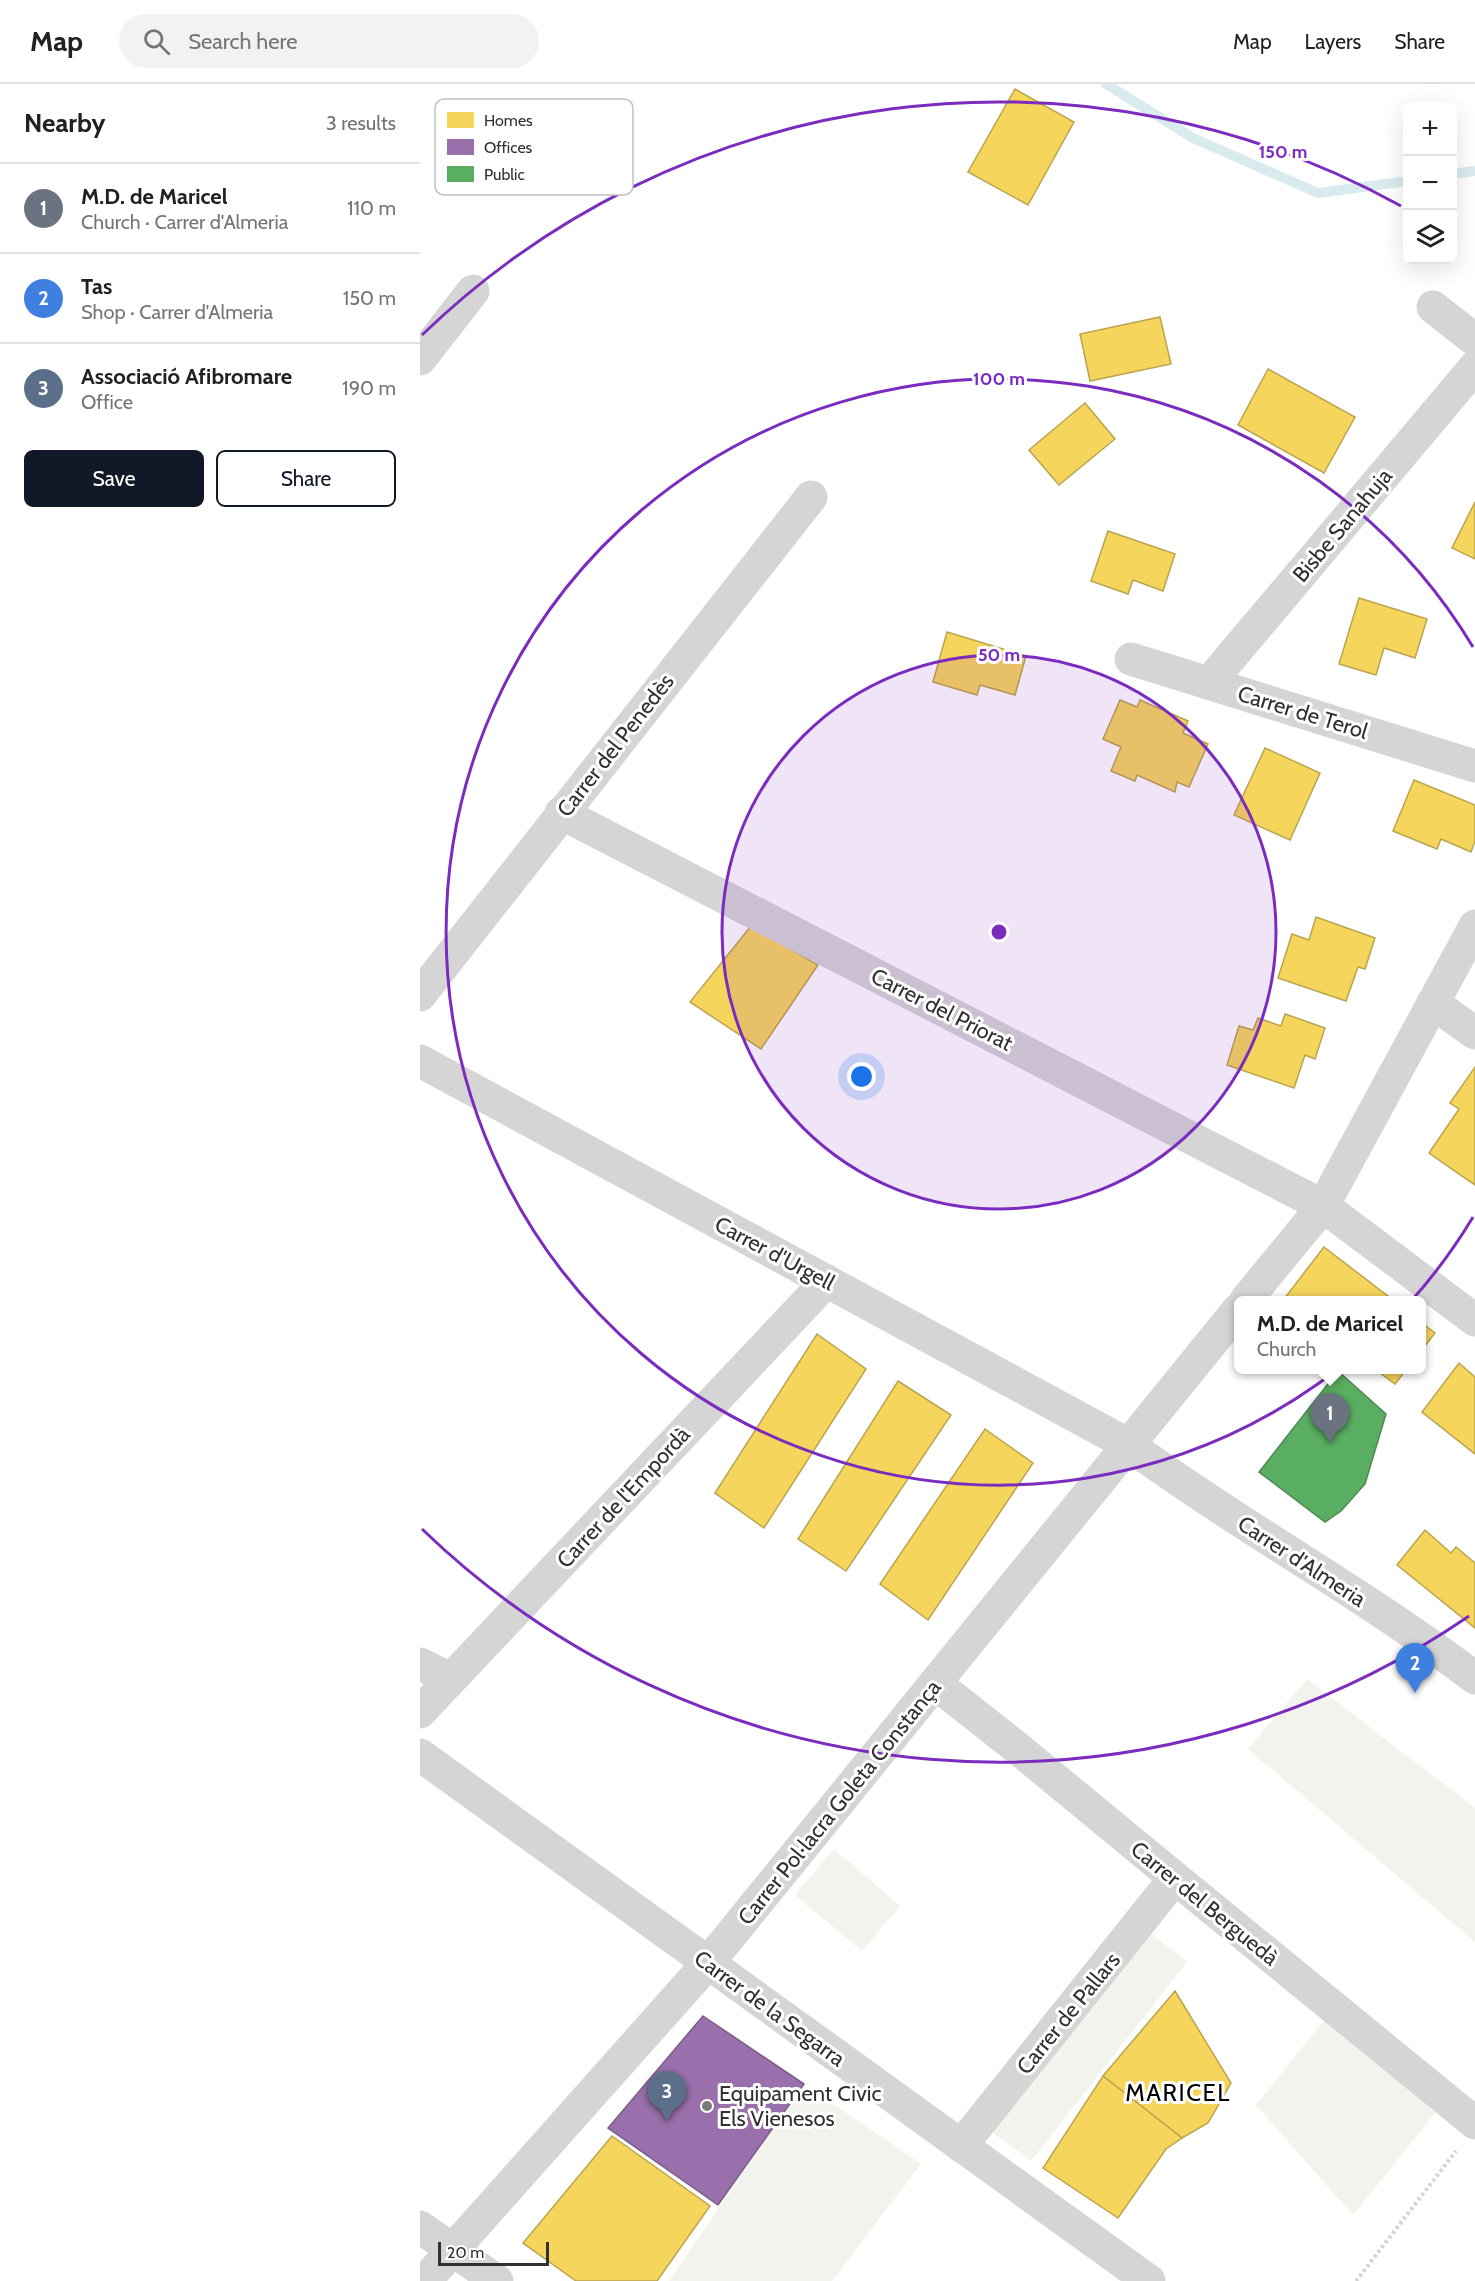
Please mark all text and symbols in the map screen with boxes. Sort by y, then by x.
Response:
search box [119,14,539,68]
text: Map [30,24,83,58]
icon: search [140,25,173,58]
text: Search here [188,28,297,55]
text: Map [1233,29,1272,54]
text: Layers [1305,29,1361,54]
text: Share [1394,29,1445,54]
legend [435,99,633,195]
map controls [1403,102,1457,264]
button: + [1403,102,1457,156]
text: Nearby [24,107,105,139]
text: 3 results [326,111,396,135]
text: Homes [484,111,533,130]
text: Offices [484,138,533,157]
text: 150 m [1259,141,1307,163]
button: − [1403,156,1457,210]
text: Public [484,165,525,184]
text: M.D. de Maricel [81,183,227,210]
text: 1 [40,196,47,220]
text: 110 m [347,196,396,220]
text: Church · Carrer d'Almeria [81,210,288,234]
button: layers [1403,210,1457,264]
text: Tas [81,273,112,300]
text: 2 [38,286,49,310]
text: 150 m [343,286,396,310]
text: Shop · Carrer d'Almeria [81,300,273,324]
text: Associació Afibromare [81,363,292,390]
text: 100 m [973,368,1025,390]
text: 3 [38,376,49,400]
text: 190 m [342,376,396,400]
text: Office [81,390,133,414]
button: Save [24,450,204,507]
button: Share [216,450,396,507]
street label: Bisbe Sanahuja [1287,463,1398,588]
text: 50 m [978,644,1020,666]
street label: Carrer del Penedès [551,668,680,822]
street label: Carrer de Terol [1235,680,1372,745]
centre of rings [989,922,1009,942]
street label: Carrer del Priorat [867,962,1018,1057]
your location [847,1062,876,1091]
street label: Carrer d'Urgell [710,1211,840,1297]
popup [1234,1296,1426,1374]
text: M.D. de Maricel [1257,1310,1403,1337]
text: Church [1257,1337,1316,1361]
pin: 1 [1310,1394,1350,1443]
street label: Carrer de l'Empordà [551,1421,696,1574]
street label: Carrer d'Almeria [1233,1510,1371,1613]
pin: 2 [1396,1644,1434,1693]
street label: Carrer Pol·lacra Goleta Constança [732,1674,947,1930]
street label: Carrer del Berguedà [1125,1836,1284,1972]
street label: Carrer de la Segarra [689,1945,851,2072]
street label: Carrer de Pallars [1011,1947,1126,2080]
pin: 3 [648,2072,686,2121]
district label: MARICEL [1125,2078,1231,2107]
place label: Equipament Civic Els Vienesos [719,2080,882,2132]
marker: Equipament Civic Els Vienesos [700,2099,714,2113]
scale bar [438,2239,549,2266]
text: 20 m [447,2243,484,2262]

